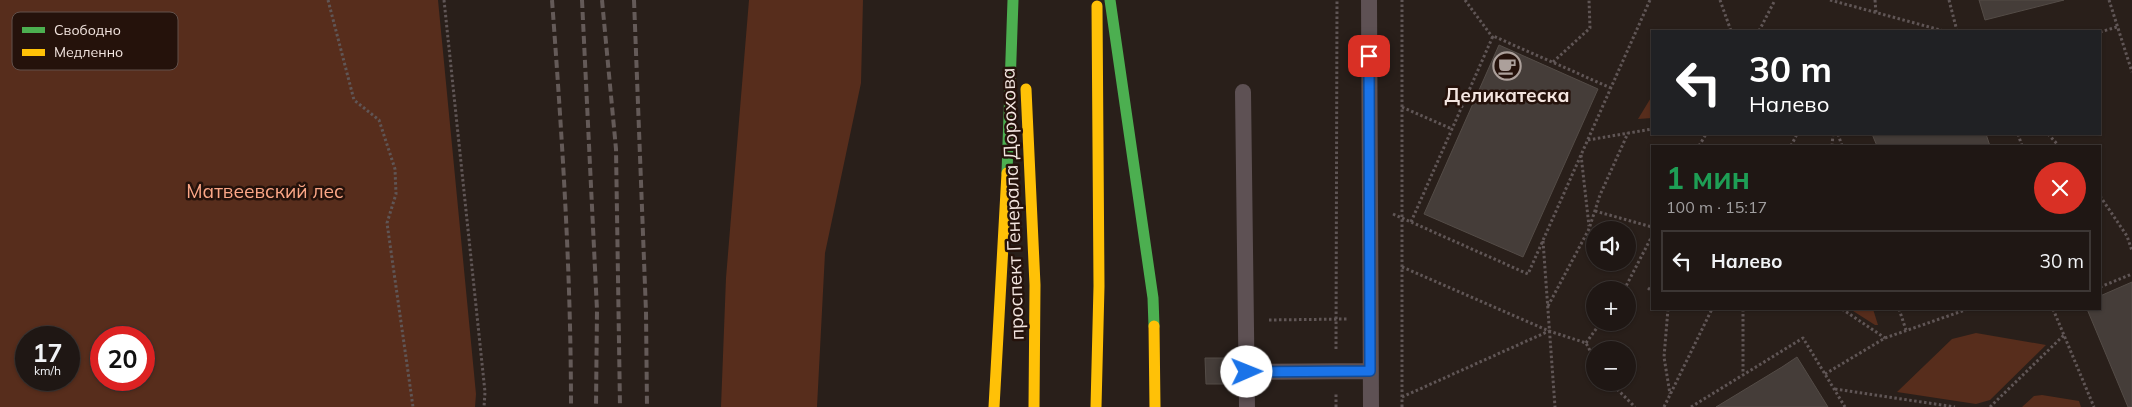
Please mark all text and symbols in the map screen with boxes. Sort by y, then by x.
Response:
legend [12,12,178,70]
text: Свободно [54,21,121,39]
pin [1348,35,1390,77]
icon: arrive [1355,42,1383,70]
text: Медленно [54,43,123,61]
text: 30 m [1749,47,1832,91]
icon: left [1666,50,1731,115]
cafe icon: Деликатеска [1492,51,1522,81]
street label: проспект Генерала Дорохова [995,67,1029,341]
place label: Деликатеска [1445,83,1569,107]
text: Налево [1749,90,1829,118]
text: 1 мин [1666,159,1750,197]
button: close [2034,162,2086,214]
park label: Матвеевский лес [186,179,344,203]
text: 100 m · 15:17 [1666,197,1767,217]
map controls [1586,221,1636,391]
button: sound [1586,221,1636,271]
icon: left [1668,247,1696,275]
text: Налево [1711,249,1783,273]
text: 30 m [2040,249,2084,273]
button: + [1586,281,1636,331]
speed limit sign: 20 [90,326,155,391]
text: 17 [32,337,63,368]
button: − [1586,341,1636,391]
position arrow [1220,345,1272,397]
text: km/h [34,363,61,378]

